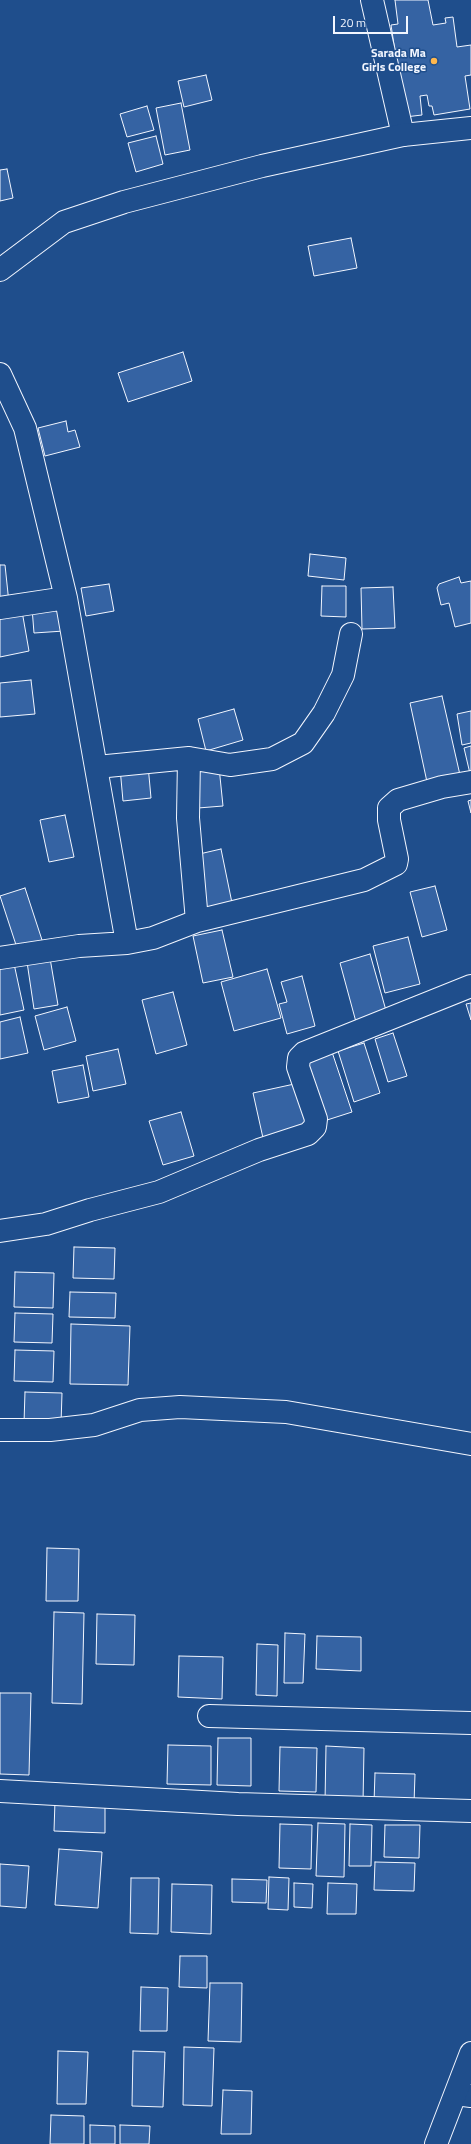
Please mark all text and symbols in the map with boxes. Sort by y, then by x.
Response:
scale bar [335,8,410,34]
text: 20 m [340,13,366,32]
place label: Sarada Ma Girls College [362,47,426,75]
marker: Sarada Ma Girls College [429,56,439,66]

